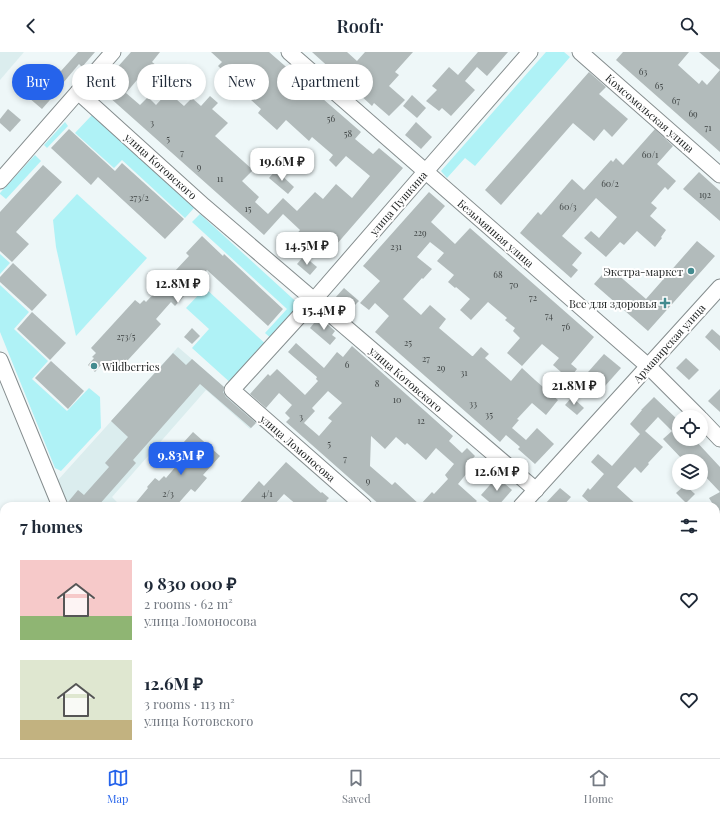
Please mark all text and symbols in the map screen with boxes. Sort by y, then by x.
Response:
text: Roofr [337,14,383,38]
icon: back [20,15,42,37]
icon: search [678,15,700,37]
chip: Buy [12,64,64,100]
chip: Rent [72,64,129,100]
chip: Filters [137,64,206,100]
chip: New [214,64,269,100]
chip: Apartment [277,64,373,100]
house number: 63 [639,65,647,77]
street label: Комсомольская улица [602,70,698,156]
house number: 65 [655,79,663,91]
house number: 67 [672,94,680,106]
house number: 69 [688,107,698,119]
house number: 56 [327,112,336,124]
house number: 3 [150,116,154,128]
house number: 71 [705,121,712,133]
house number: 58 [344,127,353,139]
street label: улица Котовского [121,129,200,203]
house number: 5 [166,132,170,144]
house number: 7 [180,146,184,158]
pin: 19.6M ₽ [245,148,319,182]
house number: 60/1 [642,148,659,160]
text: 19.6M ₽ [259,152,305,169]
house number: 9 [197,160,202,172]
street label: улица Пушкина [365,167,431,239]
house number: 11 [217,172,224,184]
house number: 60/2 [601,177,619,189]
house number: 192 [699,188,711,200]
house number: 273/2 [129,191,149,203]
street label: Безымянная улица [455,196,538,271]
house number: 60/3 [559,200,577,212]
house number: 15 [245,202,252,214]
house number: 229 [413,226,427,238]
pin: 14.5M ₽ [270,232,344,266]
text: 14.5M ₽ [285,236,329,253]
house number: 231 [390,240,403,252]
place label: Экстра-маркет [603,264,683,279]
marker: Экстра-маркет [686,266,696,276]
house number: 68 [493,268,503,280]
pin: 12.8M ₽ [141,270,215,304]
text: 12.8M ₽ [155,274,201,291]
house number: 70 [509,278,519,290]
house number: 72 [529,291,537,303]
place label: Все для здоровья [569,296,657,311]
pin: 15.4M ₽ [287,297,361,331]
marker: Все для здоровья [660,298,670,308]
street label: Армавирская улица [629,300,709,386]
text: 15.4M ₽ [302,301,346,318]
house number: 74 [545,309,553,321]
house number: 76 [562,320,570,332]
house number: 273/5 [117,330,136,342]
house number: 25 [404,336,412,348]
street label: улица Котовского [365,342,446,415]
house number: 27 [422,352,430,364]
house number: 6 [345,358,350,370]
place label: Wildberries [101,359,160,374]
marker: Wildberries [89,361,99,371]
house number: 29 [437,361,446,373]
house number: 31 [460,366,468,378]
pin: 21.8M ₽ [537,372,611,406]
text: 21.8M ₽ [551,376,597,393]
house number: 8 [375,377,380,389]
house number: 10 [393,393,401,405]
house number: 33 [469,397,477,409]
house number: 35 [485,408,493,420]
street label: улица Ломоносова [256,410,339,485]
house number: 3 [299,410,303,422]
map controls [672,410,708,490]
button: locate [672,410,708,446]
house number: 12 [417,414,425,426]
house number: 5 [327,437,331,449]
pin: 9.83M ₽ [144,442,218,476]
text: 9.83M ₽ [158,446,204,463]
house number: 7 [343,452,347,464]
button: layers [672,454,708,490]
pin: 12.6M ₽ [460,458,534,492]
text: 12.6M ₽ [474,462,520,479]
house number: 9 [366,474,371,486]
house number: 2/3 [162,487,174,499]
house number: 4/1 [261,487,273,499]
text: 7 homes [20,515,83,537]
icon: filters [678,515,700,537]
text: 9 830 000 ₽ [144,572,237,594]
icon: home [52,576,100,624]
icon: heart [678,589,700,611]
text: 2 rooms · 62 m² [144,595,233,612]
text: улица Ломоносова [144,612,257,629]
text: 12.6M ₽ [144,672,203,694]
icon: home [52,676,100,724]
icon: heart [678,689,700,711]
text: 3 rooms · 113 m² [144,695,235,712]
text: улица Котовского [144,712,253,729]
tab: Map [107,767,129,806]
tab: Saved [342,767,371,806]
tab: Home [584,767,613,806]

